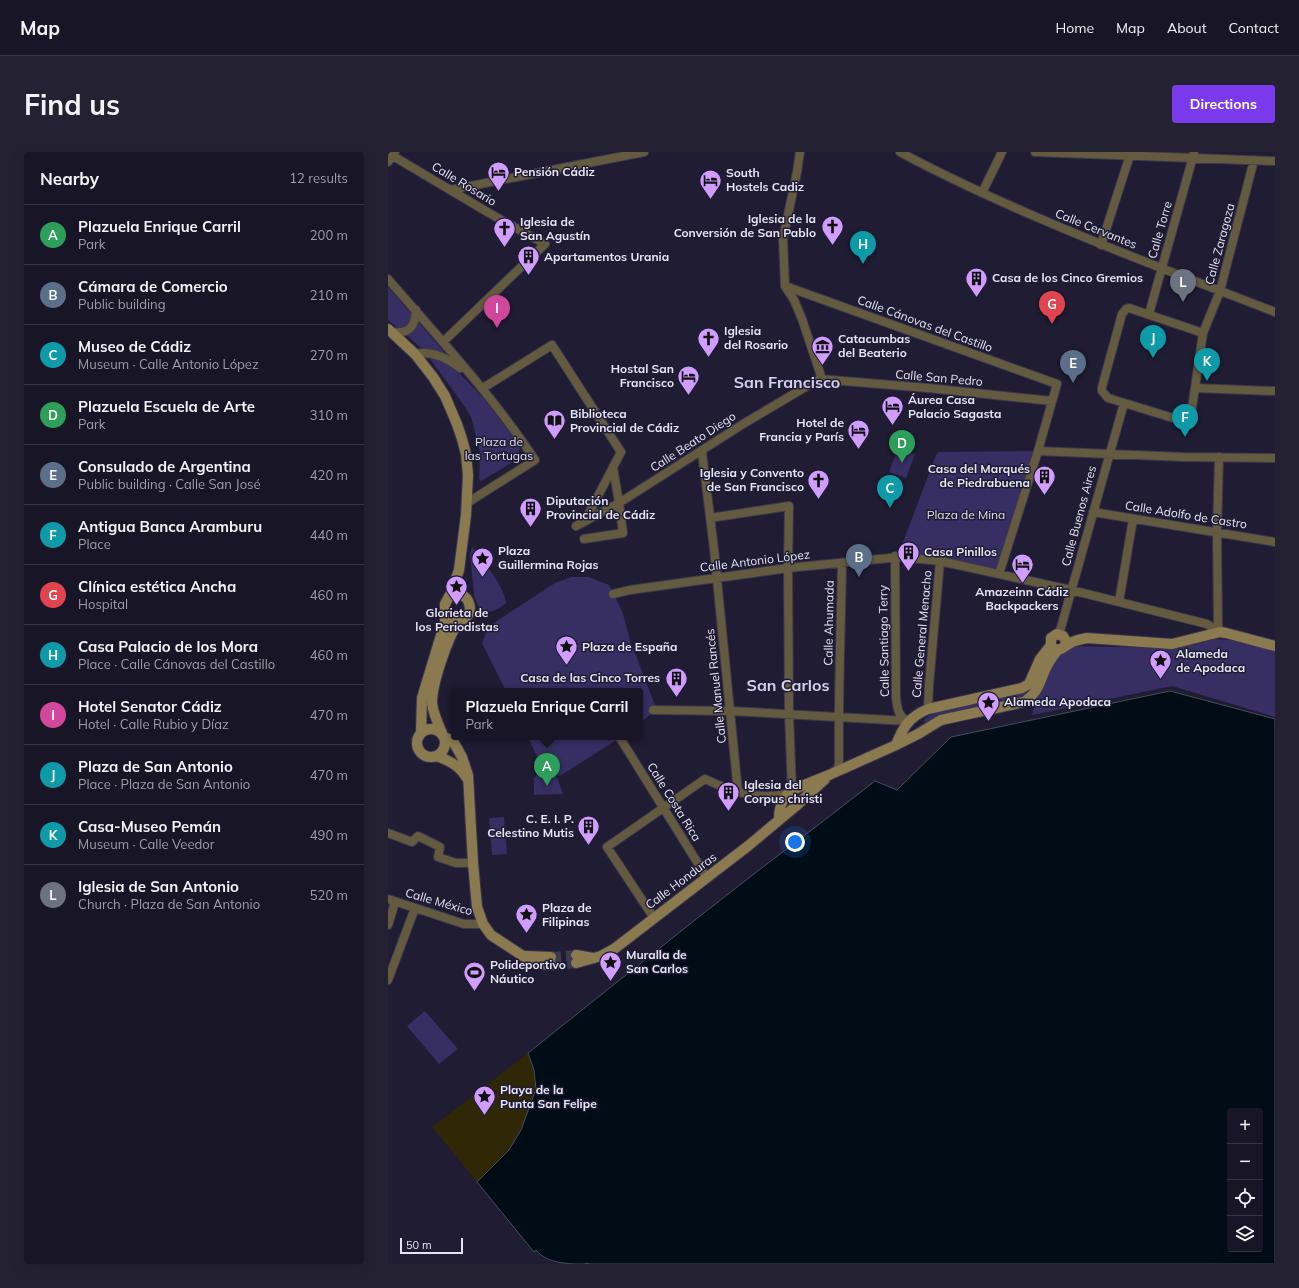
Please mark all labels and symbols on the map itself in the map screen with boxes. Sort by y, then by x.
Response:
street label: Calle Rosario [429,158,499,209]
hotel icon: Pensión Cádiz [485,159,511,192]
place label: Pensión Cádiz [514,164,595,179]
place label: South Hostels Cadiz [726,165,804,194]
hotel icon: South Hostels Cadiz [698,167,724,200]
street label: Calle Torre [1144,199,1175,260]
street label: Calle Zaragoza [1201,202,1238,286]
street label: Calle Cervantes [1053,205,1139,252]
place label: Iglesia de la Conversión de San Pablo [674,211,816,240]
church icon: Iglesia de la Conversión de San Pablo [819,213,845,246]
place label: Iglesia de San Agustín [520,214,590,243]
church icon: Iglesia de San Agustín [491,216,517,249]
pin: H [850,231,876,264]
building icon: Apartamentos Urania [516,244,542,277]
place label: Apartamentos Urania [544,249,669,264]
building icon: Casa de los Cinco Gremios [963,265,989,298]
pin: L [1170,269,1196,302]
place label: Casa de los Cinco Gremios [992,270,1143,285]
pin: G [1039,291,1065,324]
street label: Calle Cánovas del Castillo [856,292,995,355]
pin: I [484,295,510,328]
place label: Iglesia del Rosario [724,323,788,352]
church icon: Iglesia del Rosario [696,325,722,358]
pin: J [1140,325,1166,358]
place label: Catacumbas del Beaterio [838,331,910,360]
museum icon: Catacumbas del Beaterio [810,333,836,366]
pin: K [1194,348,1220,381]
pin: E [1060,350,1086,383]
place label: Hostal San Francisco [611,361,674,390]
hotel icon: Hostal San Francisco [676,363,702,396]
street label: Calle San Pedro [895,366,984,389]
district label: San Francisco [734,372,840,392]
place label: Áurea Casa Palacio Sagasta [908,392,1001,421]
hotel icon: Áurea Casa Palacio Sagasta [879,394,905,427]
pin: F [1172,404,1198,437]
place label: Biblioteca Provincial de Cádiz [570,406,679,435]
library icon: Biblioteca Provincial de Cádiz [541,408,567,441]
street label: Calle Beato Diego [647,408,738,475]
place label: Hotel de Francia y París [759,415,844,444]
hotel icon: Hotel de Francia y París [846,417,872,450]
pin: D [889,430,915,463]
park label: Plaza de las Tortugas [465,434,533,463]
place label: Casa del Marqués de Piedrabuena [928,461,1030,490]
building icon: Casa del Marqués de Piedrabuena [1032,463,1058,496]
street label: Calle Buenos Aires [1058,464,1099,568]
place label: Iglesia y Convento de San Francisco [700,465,804,494]
church icon: Iglesia y Convento de San Francisco [806,467,832,500]
pin: C [877,475,903,508]
place label: Diputación Provincial de Cádiz [546,493,655,522]
building icon: Diputación Provincial de Cádiz [518,495,544,528]
street label: Calle Adolfo de Castro [1124,497,1248,532]
park label: Plaza de Mina [927,507,1005,522]
building icon: Casa Pinillos [895,539,921,572]
place label: Plaza Guillermina Rojas [498,543,599,572]
pin: B [846,544,872,577]
place label: Casa Pinillos [924,544,997,559]
place icon: Plaza Guillermina Rojas [469,545,495,578]
street label: Calle Antonio López [699,546,811,575]
hotel icon: Amazeinn Cádiz Backpackers [1009,552,1035,585]
street label: Calle General Menacho [908,569,935,698]
place icon: Glorieta de los Periodistas [444,573,470,606]
street label: Calle Ahumada [820,580,837,666]
street label: Calle Santiago Terry [875,584,892,697]
place label: Amazeinn Cádiz Backpackers [975,584,1069,613]
place label: Glorieta de los Periodistas [415,605,499,634]
street label: Calle Manuel Rancés [702,628,729,744]
place icon: Plaza de España [554,634,580,667]
place label: Plaza de España [582,639,678,654]
place label: Alameda de Apodaca [1176,646,1245,675]
place icon: Alameda de Apodaca [1147,648,1173,681]
building icon: Casa de las Cinco Torres [663,665,689,698]
place label: Casa de las Cinco Torres [520,670,660,685]
district label: San Carlos [747,675,829,695]
place icon: Alameda Apodaca [975,689,1001,722]
place label: Alameda Apodaca [1004,694,1111,709]
pin: A [534,753,560,786]
street label: Calle Costa Rica [644,760,705,844]
place label: Iglesia del Corpus christi [744,777,822,806]
building icon: Iglesia del Corpus christi [715,779,741,812]
place label: C. E. I. P. Celestino Mutis [487,811,574,840]
building icon: C. E. I. P. Celestino Mutis [576,813,602,846]
your location [785,832,805,852]
street label: Calle Honduras [642,849,719,912]
street label: Calle México [404,885,475,918]
place label: Plaza de Filipinas [542,900,592,929]
place icon: Plaza de Filipinas [513,902,539,935]
place label: Muralla de San Carlos [626,947,688,976]
place icon: Muralla de San Carlos [597,949,623,982]
place label: Polideportivo Náutico [490,957,566,986]
sports icon: Polideportivo Náutico [461,959,487,992]
place label: Playa de la Punta San Felipe [500,1082,597,1111]
place icon: Playa de la Punta San Felipe [472,1084,498,1117]
scale bar [400,1236,463,1255]

